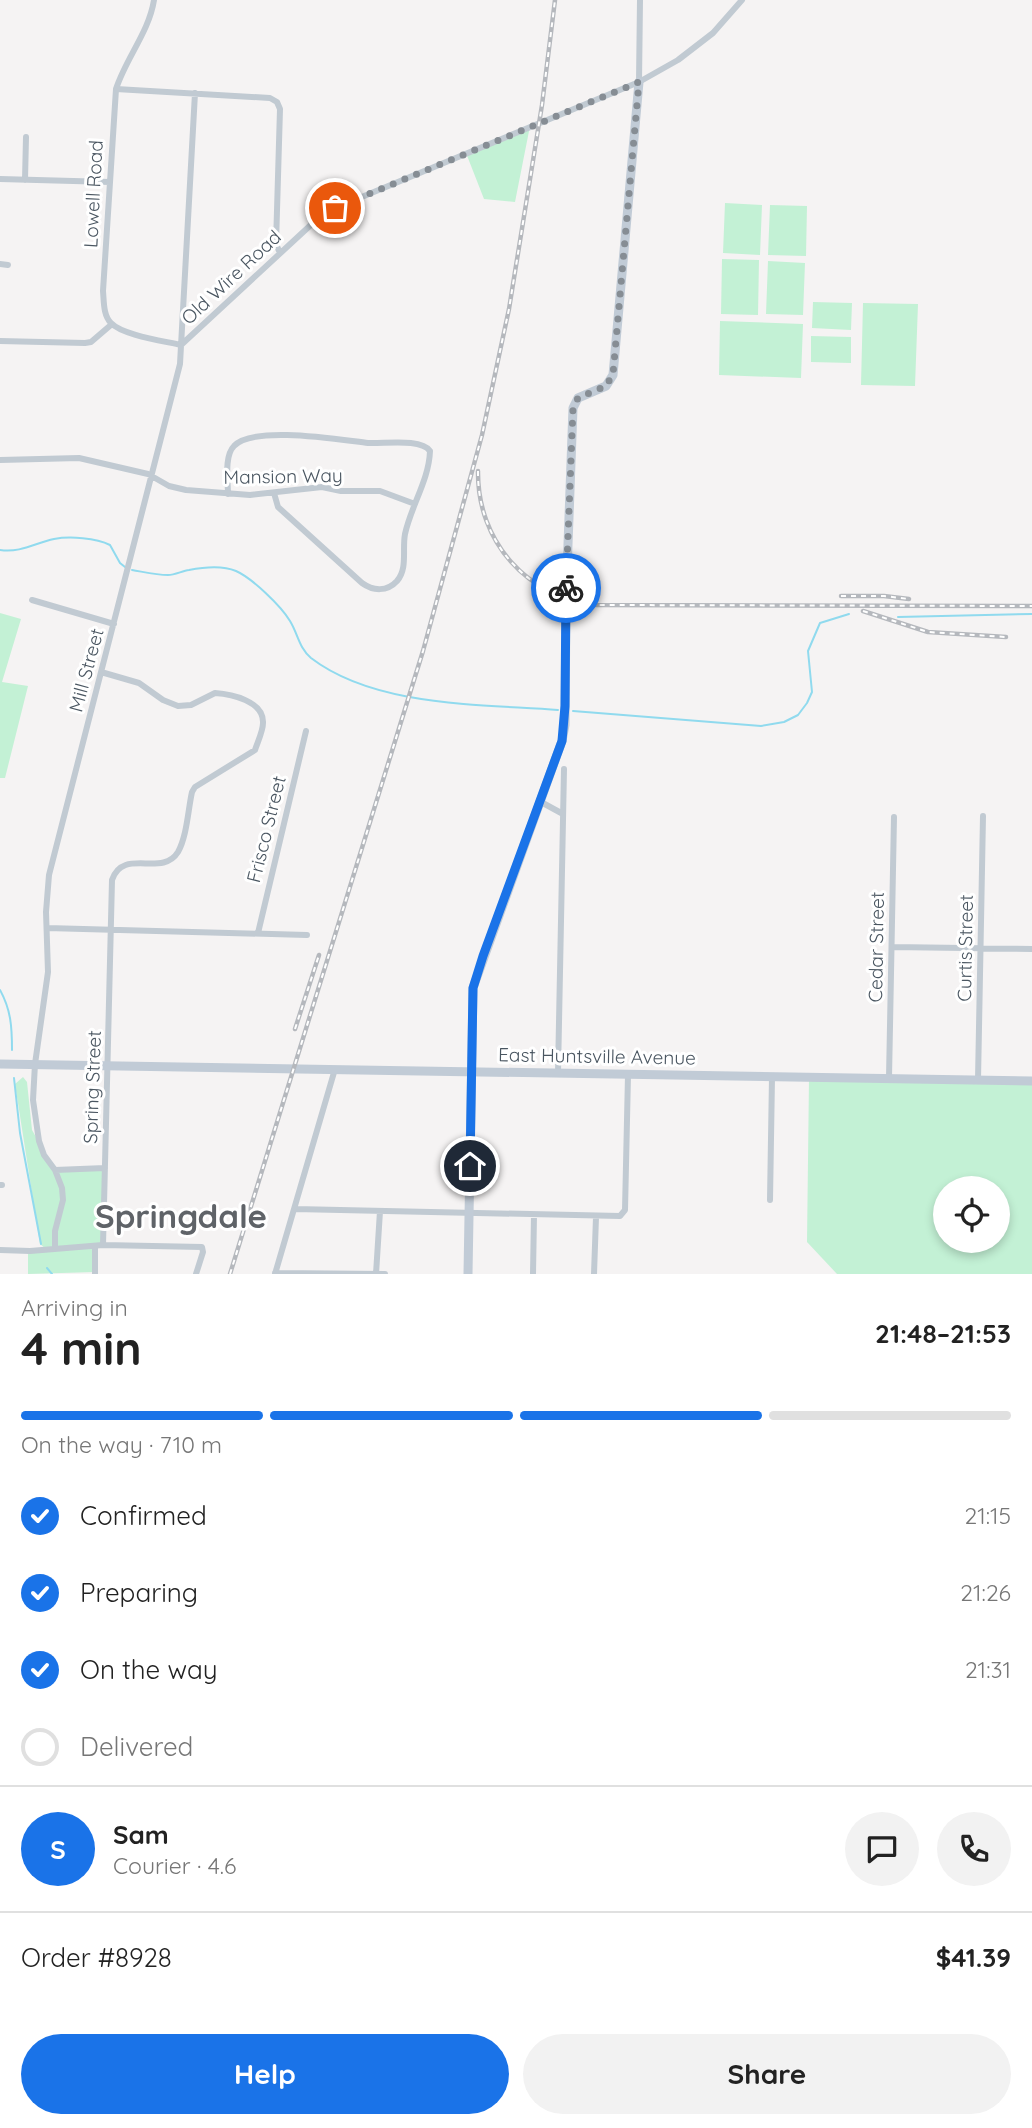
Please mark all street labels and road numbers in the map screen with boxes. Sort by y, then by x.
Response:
street label: Lowell Road [78,140,108,248]
street label: Old Wire Road [176,225,286,329]
street label: Mansion Way [223,463,343,489]
street label: Mill Street [63,626,109,714]
street label: Frisco Street [241,773,291,885]
street label: Cedar Street [863,891,889,1003]
street label: Curtis Street [952,894,978,1002]
street label: Spring Street [78,1030,106,1144]
street label: East Huntsville Avenue [498,1042,696,1070]

